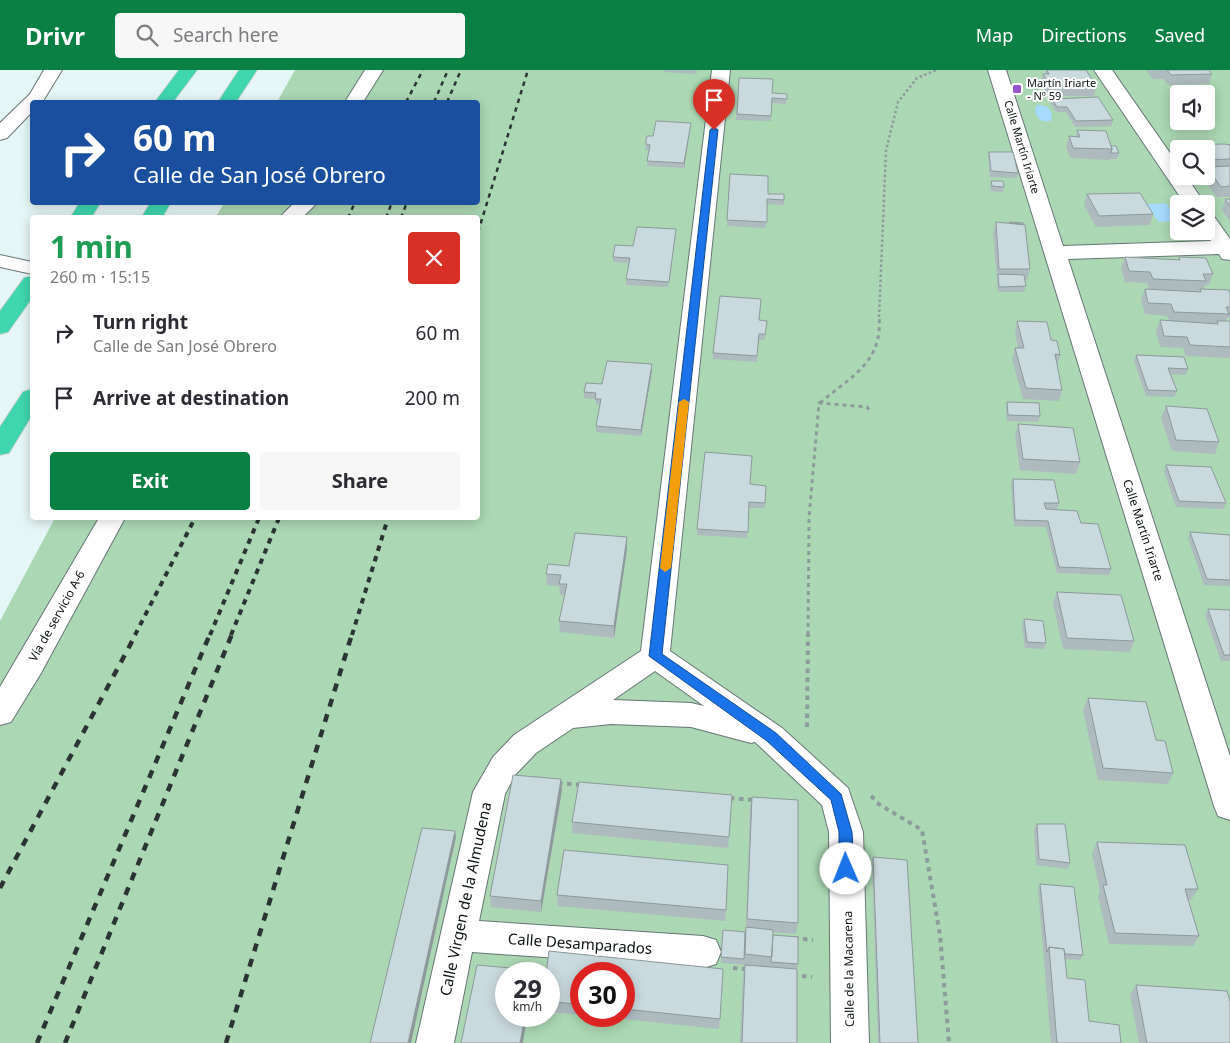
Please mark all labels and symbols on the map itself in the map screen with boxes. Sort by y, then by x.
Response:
place label: Martín Iriarte - Nº 59 [1027,75,1096,103]
pin [693,79,735,130]
marker: Martín Iriarte - Nº 59 [1011,83,1023,95]
street label: Calle Martín Iriarte [1001,98,1044,195]
street label: Calle Martín Iriarte [1119,477,1168,583]
street label: Vía de servicio A-6 [24,567,89,664]
street label: Calle Virgen de la Almudena [435,800,495,998]
position arrow [819,842,871,894]
street label: Calle de la Macarena [839,911,858,1027]
street label: Calle Desamparados [507,928,653,958]
speed limit sign: 30 [570,962,635,1027]

